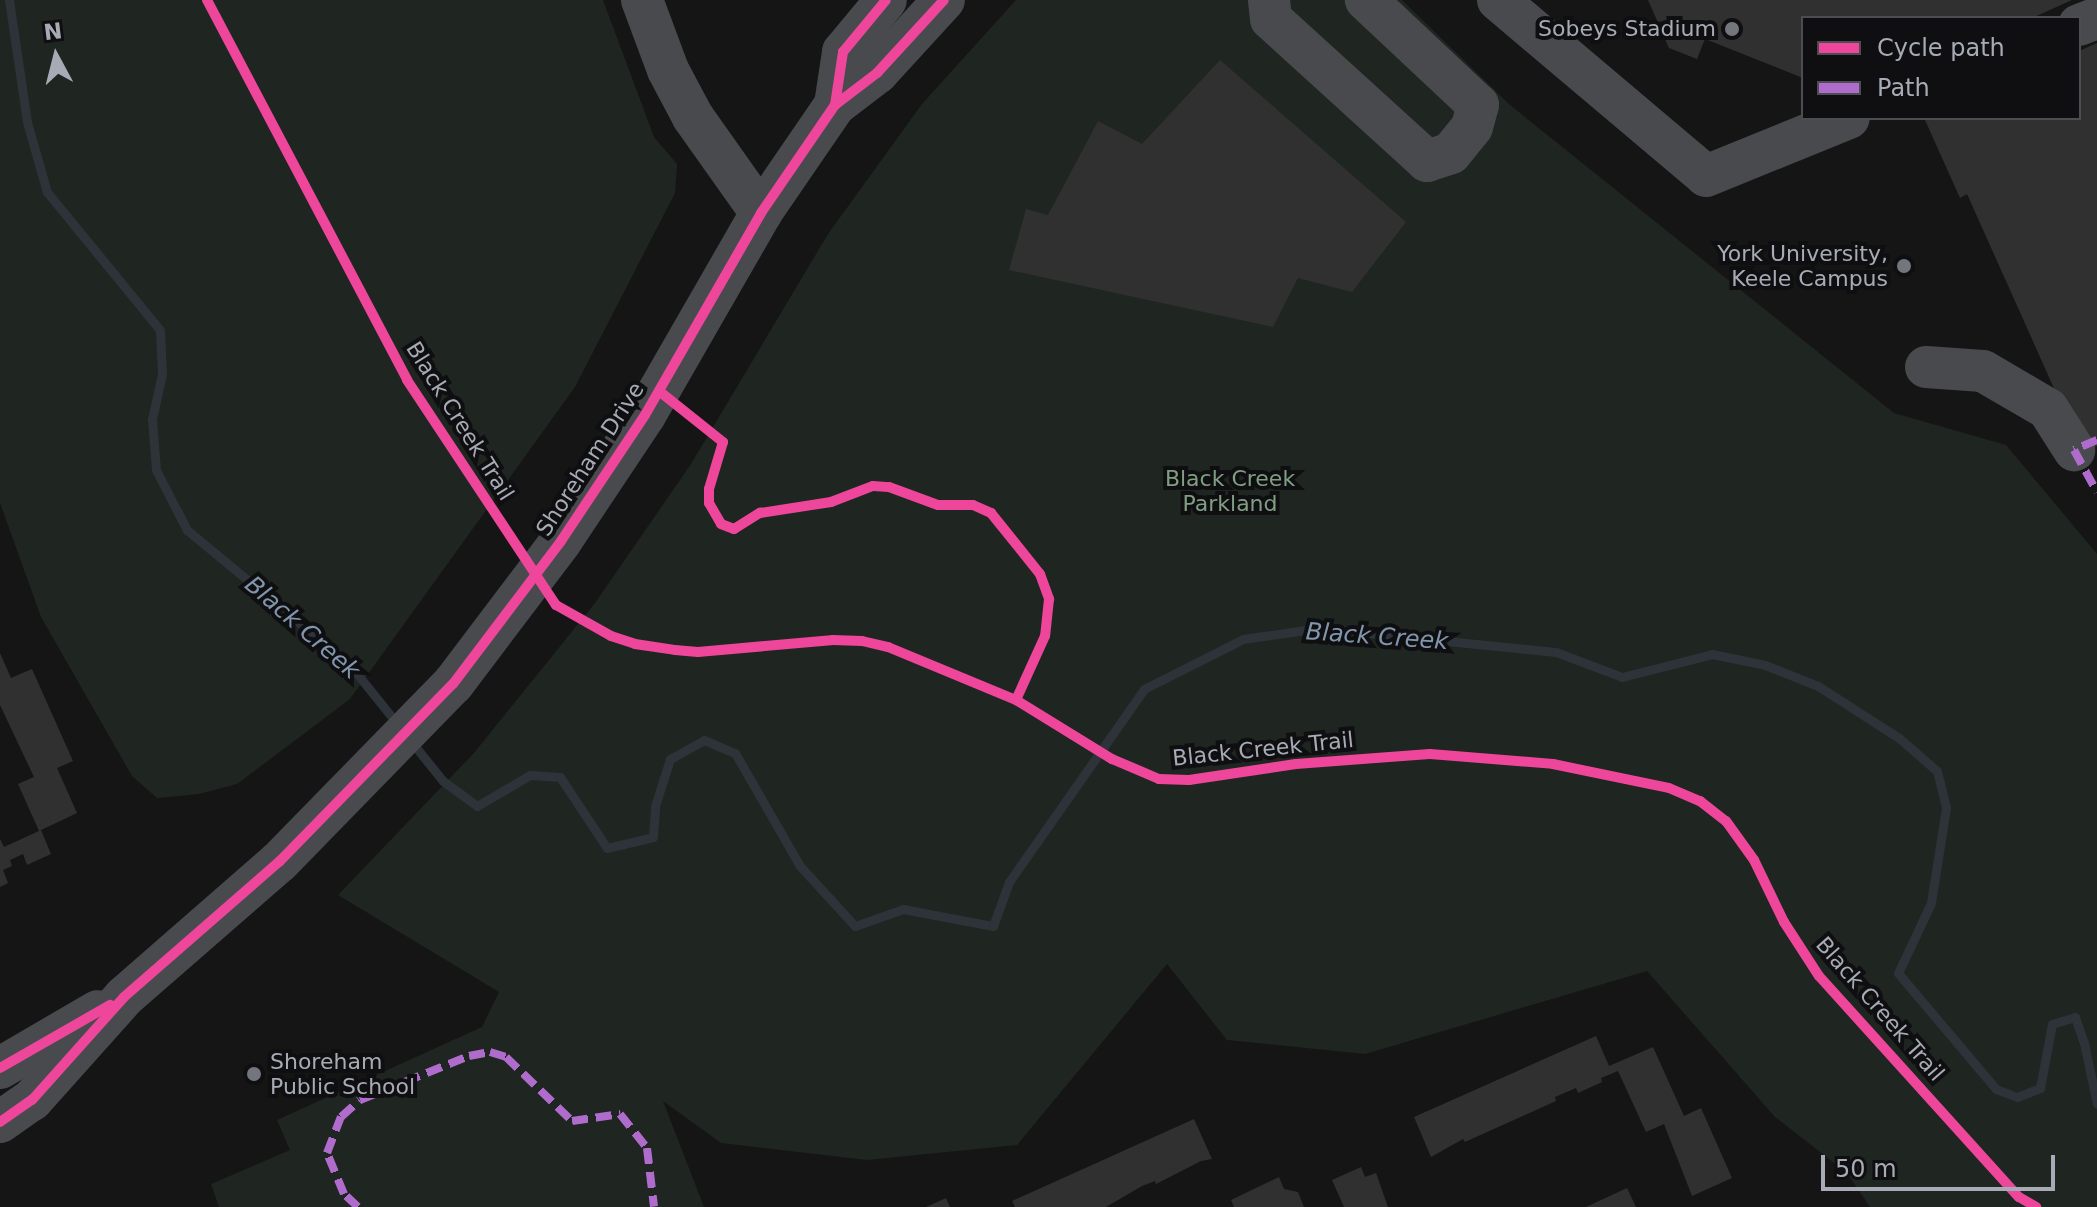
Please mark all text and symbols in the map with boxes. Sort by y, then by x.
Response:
north arrow [16,16,96,96]
place label: Sobeys Stadium [1538,16,1716,42]
legend [1801,16,2081,120]
text: N [42,18,64,45]
marker: Sobeys Stadium [1723,20,1741,38]
text: Cycle path [1877,34,2005,62]
text: Path [1877,74,1930,102]
place label: York University, Keele Campus [1717,240,1888,292]
marker: York University, Keele Campus [1895,257,1913,275]
street label: Black Creek Trail [401,337,519,505]
street label: Shoreham Drive [530,377,650,541]
park label: Black Creek Parkland [1165,465,1295,516]
water label: Black Creek [239,570,365,686]
water label: Black Creek [1305,618,1449,656]
street label: Black Creek Trail [1171,726,1355,772]
street label: Black Creek Trail [1810,932,1950,1086]
place label: Shoreham Public School [270,1048,415,1100]
marker: Shoreham Public School [245,1065,263,1083]
scale bar [1825,1139,2059,1189]
text: 50 m [1835,1155,1897,1183]

